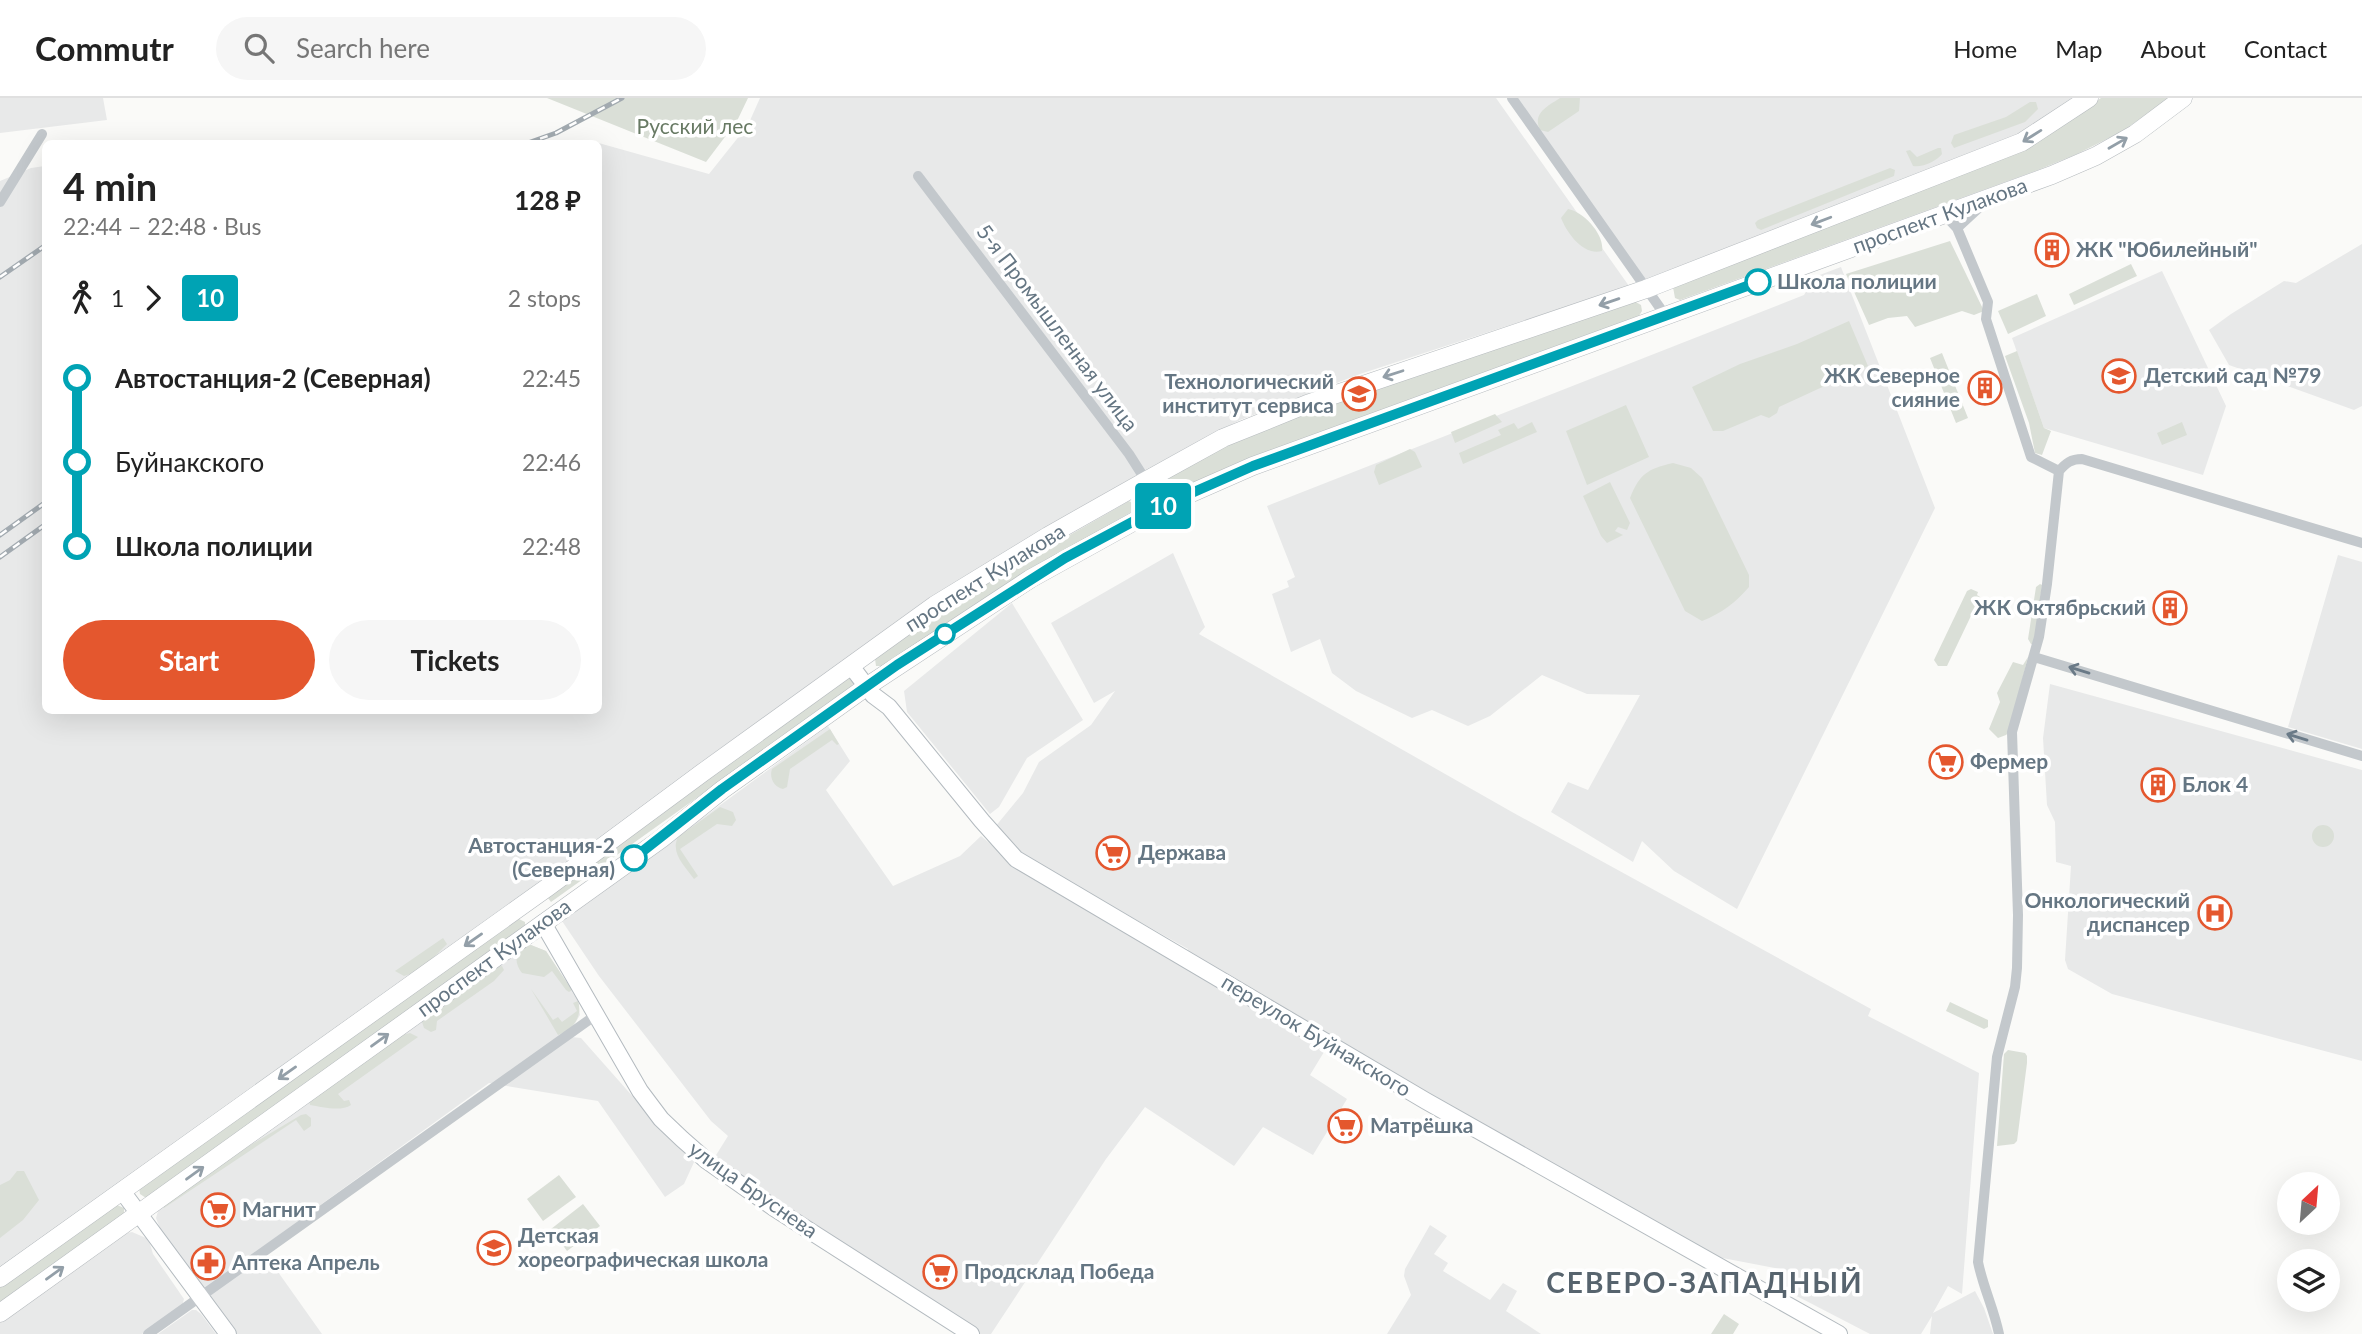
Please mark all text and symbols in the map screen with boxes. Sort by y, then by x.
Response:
search box [216,17,706,80]
text: Commutr [35,28,174,68]
icon: search [240,29,278,67]
text: Search here [296,32,430,64]
text: Home [1953,34,2017,63]
text: Map [2055,34,2103,63]
text: About [2141,34,2206,63]
text: Contact [2244,34,2327,63]
park label: Русский лес [637,113,753,138]
one-way arrow [2023,130,2043,144]
one-way arrow [2108,136,2128,150]
text: 4 min [63,163,157,209]
street label: проспект Кулакова [1849,171,2030,258]
text: 128 ₽ [514,184,581,216]
text: 22:44 – 22:48 · Bus [63,212,262,240]
one-way arrow [1811,215,1833,228]
street label: 5-я Промышленная улица [972,219,1144,435]
building icon: ЖК "Юбилейный" [2033,231,2071,269]
place label: ЖК "Юбилейный" [2076,236,2258,261]
place label: Школа полиции [1777,268,1937,293]
marker: Школа полиции [1745,269,1771,295]
icon: walk [63,279,101,317]
icon: forward [134,279,172,317]
text: 10 [196,283,224,312]
text: 1 [111,284,124,312]
text: 2 stops [508,284,581,312]
one-way arrow [1598,296,1620,309]
school or university icon: Детский сад №79 [2100,357,2138,395]
text: Автостанция-2 (Северная) [115,362,431,394]
place label: ЖК Северное сияние [1824,362,1960,411]
place label: Детский сад №79 [2144,362,2321,387]
text: 22:45 [522,364,581,392]
place label: Технологический институт сервиса [1162,368,1334,417]
one-way arrow [1382,369,1404,382]
building icon: ЖК Северное сияние [1966,369,2004,407]
school or university icon: Технологический институт сервиса [1340,375,1378,413]
text: Буйнакского [115,446,264,478]
text: 22:46 [522,448,581,476]
line badge: 10 [1132,483,1194,529]
text: 10 [1149,491,1177,520]
street label: проспект Кулакова [900,517,1069,636]
text: Школа полиции [115,530,313,562]
text: 22:48 [522,532,581,560]
building icon: ЖК Октябрьский [2151,589,2189,627]
place label: ЖК Октябрьский [1974,594,2146,619]
button: Start [63,620,315,700]
button: Tickets [329,620,581,700]
unlabelled marker [935,624,955,644]
one-way arrow [2068,663,2090,676]
one-way arrow [2286,729,2308,742]
supermarket icon: Фермер [1927,743,1965,781]
place label: Фермер [1970,748,2048,773]
building icon: Блок 4 [2139,766,2177,804]
place label: Блок 4 [2182,771,2248,796]
place label: Автостанция-2 (Северная) [467,832,615,881]
supermarket icon: Держава [1094,834,1132,872]
place label: Держава [1138,839,1226,864]
marker: Автостанция-2 (Северная) [621,845,647,871]
place label: Онкологический диспансер [2024,887,2190,936]
street label: проспект Кулакова [411,893,575,1021]
hospital icon: Онкологический диспансер [2196,894,2234,932]
one-way arrow [464,933,483,947]
street label: переулок Буйнакского [1218,968,1416,1101]
one-way arrow [370,1033,389,1048]
one-way arrow [278,1066,297,1080]
supermarket icon: Матрёшка [1326,1107,1364,1145]
place label: Матрёшка [1370,1112,1473,1137]
street label: улица Бруснева [685,1135,823,1242]
one-way arrow [185,1166,204,1180]
north arrow [2277,1172,2340,1236]
map controls [2277,1172,2340,1312]
supermarket icon: Магнит [199,1191,237,1229]
place label: Магнит [242,1196,316,1221]
place label: Детская хореографическая школа [518,1222,768,1271]
school or university icon: Детская хореографическая школа [475,1229,513,1267]
pharmacy icon: Аптека Апрель [189,1244,227,1282]
place label: Аптека Апрель [231,1249,380,1274]
button: layers [2277,1249,2340,1312]
supermarket icon: Продсклад Победа [921,1253,959,1291]
place label: Продсклад Победа [964,1258,1154,1283]
district label: СЕВЕРО-ЗАПАДНЫЙ [1546,1265,1864,1299]
one-way arrow [45,1266,64,1280]

